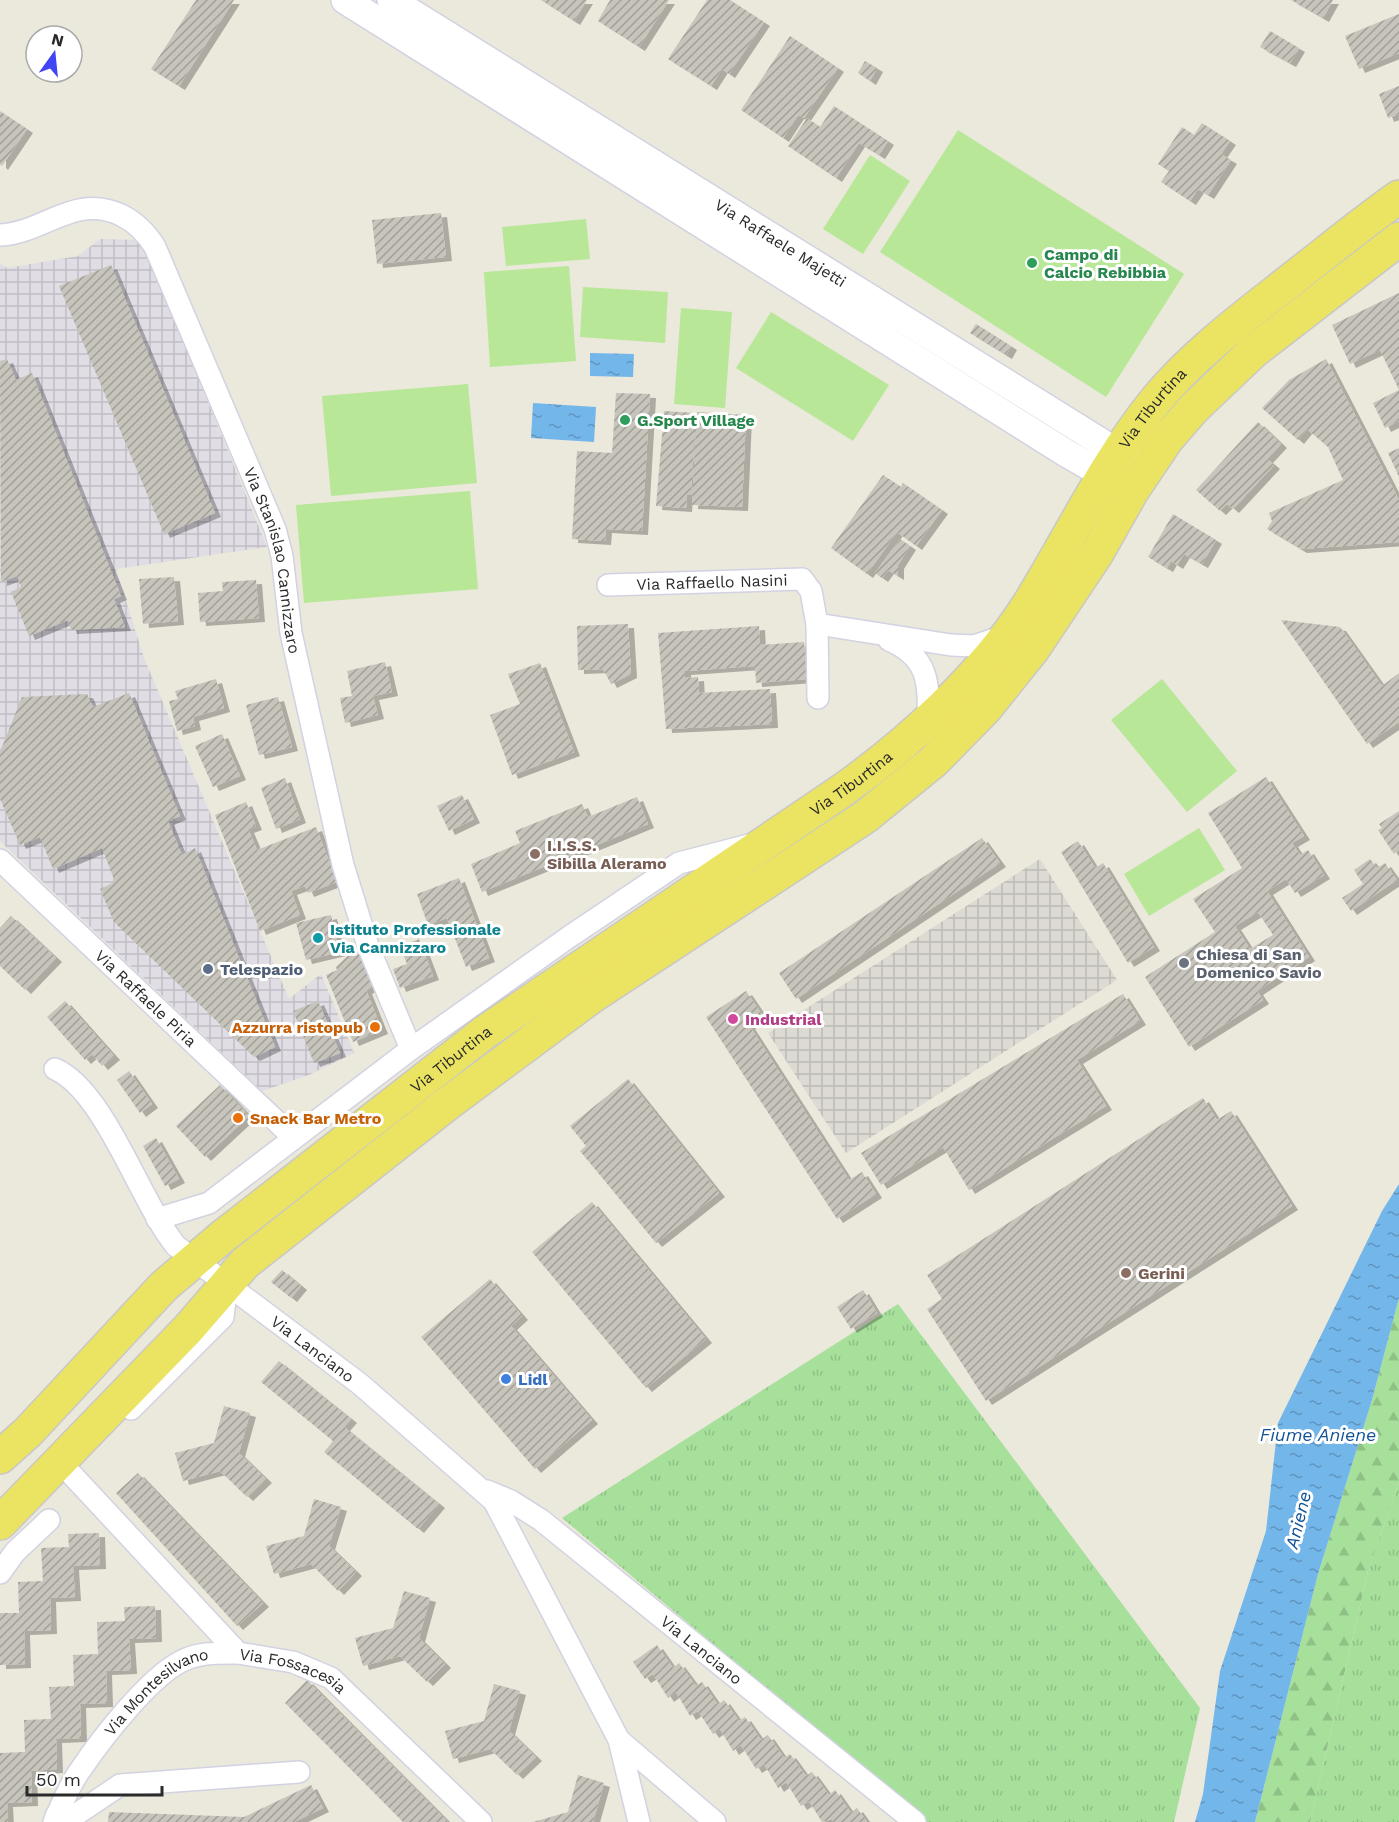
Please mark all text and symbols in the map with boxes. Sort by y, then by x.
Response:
north arrow [24,24,84,84]
text: N [50,29,66,51]
street label: Via Raffaele Majetti [711,195,850,291]
place label: Campo di Calcio Rebibbia [1044,245,1167,282]
marker: Campo di Calcio Rebibbia [1025,256,1039,270]
street label: Via Tiburtina [1114,364,1190,452]
place label: G.Sport Village [637,411,755,430]
marker: G.Sport Village [618,413,632,427]
street label: Via Stanislao Cannizzaro [240,464,305,655]
street label: Via Raffaello Nasini [636,570,788,594]
street label: Via Tiburtina [806,746,896,819]
place label: I.I.S.S. Sibilla Aleramo [547,836,667,873]
marker: I.I.S.S. Sibilla Aleramo [528,847,542,861]
place label: Istituto Professionale Via Cannizzaro [330,920,501,957]
marker: Istituto Professionale Via Cannizzaro [311,931,325,945]
place label: Chiesa di San Domenico Savio [1196,945,1322,982]
street label: Via Raffaele Piria [91,946,201,1050]
marker: Chiesa di San Domenico Savio [1177,956,1191,970]
place label: Telespazio [220,960,303,979]
marker: Telespazio [201,962,215,976]
place label: Industrial [745,1010,822,1029]
marker: Industrial [726,1012,740,1026]
place label: Azzurra ristopub [232,1018,363,1037]
marker: Azzurra ristopub [368,1020,382,1034]
street label: Via Tiburtina [406,1021,495,1096]
place label: Snack Bar Metro [250,1109,382,1128]
marker: Snack Bar Metro [231,1111,245,1125]
place label: Gerini [1138,1264,1185,1283]
marker: Gerini [1119,1266,1133,1280]
street label: Via Lanciano [268,1311,358,1386]
place label: Lidl [518,1370,548,1389]
marker: Lidl [499,1372,513,1386]
water label: Fiume Aniene [1260,1424,1376,1445]
water label: Aniene [1281,1489,1315,1552]
street label: Via Lanciano [657,1611,746,1688]
street label: Via Montesilvano [100,1644,210,1739]
street label: Via Fossacesia [238,1644,351,1697]
scale bar [27,1759,162,1797]
text: 50 m [36,1769,81,1790]

